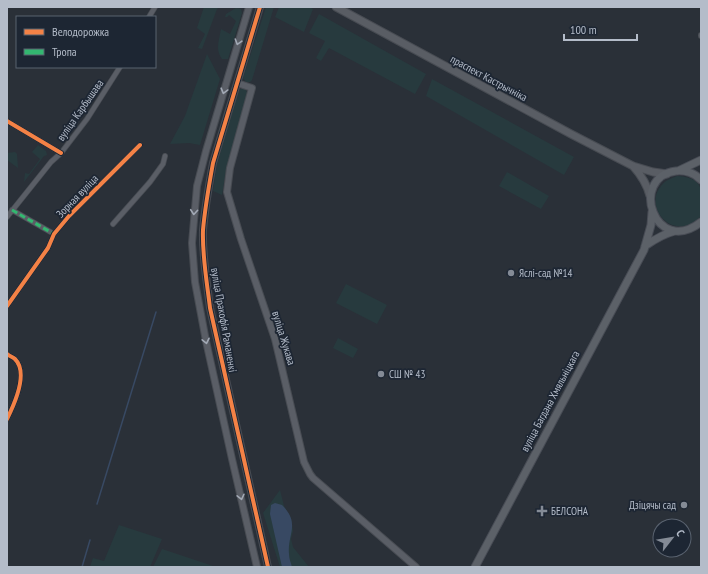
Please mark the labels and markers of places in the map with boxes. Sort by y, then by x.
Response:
place label: Яслі-сад №14 [519,266,572,280]
marker: Яслі-сад №14 [506,268,516,278]
place label: СШ № 43 [389,367,425,381]
marker: СШ № 43 [376,369,386,379]
place label: Дзіцячы сад [629,498,676,512]
marker: Дзіцячы сад [679,500,689,510]
place label: БЕЛСОНА [551,504,589,518]
marker: БЕЛСОНА [536,505,548,517]

